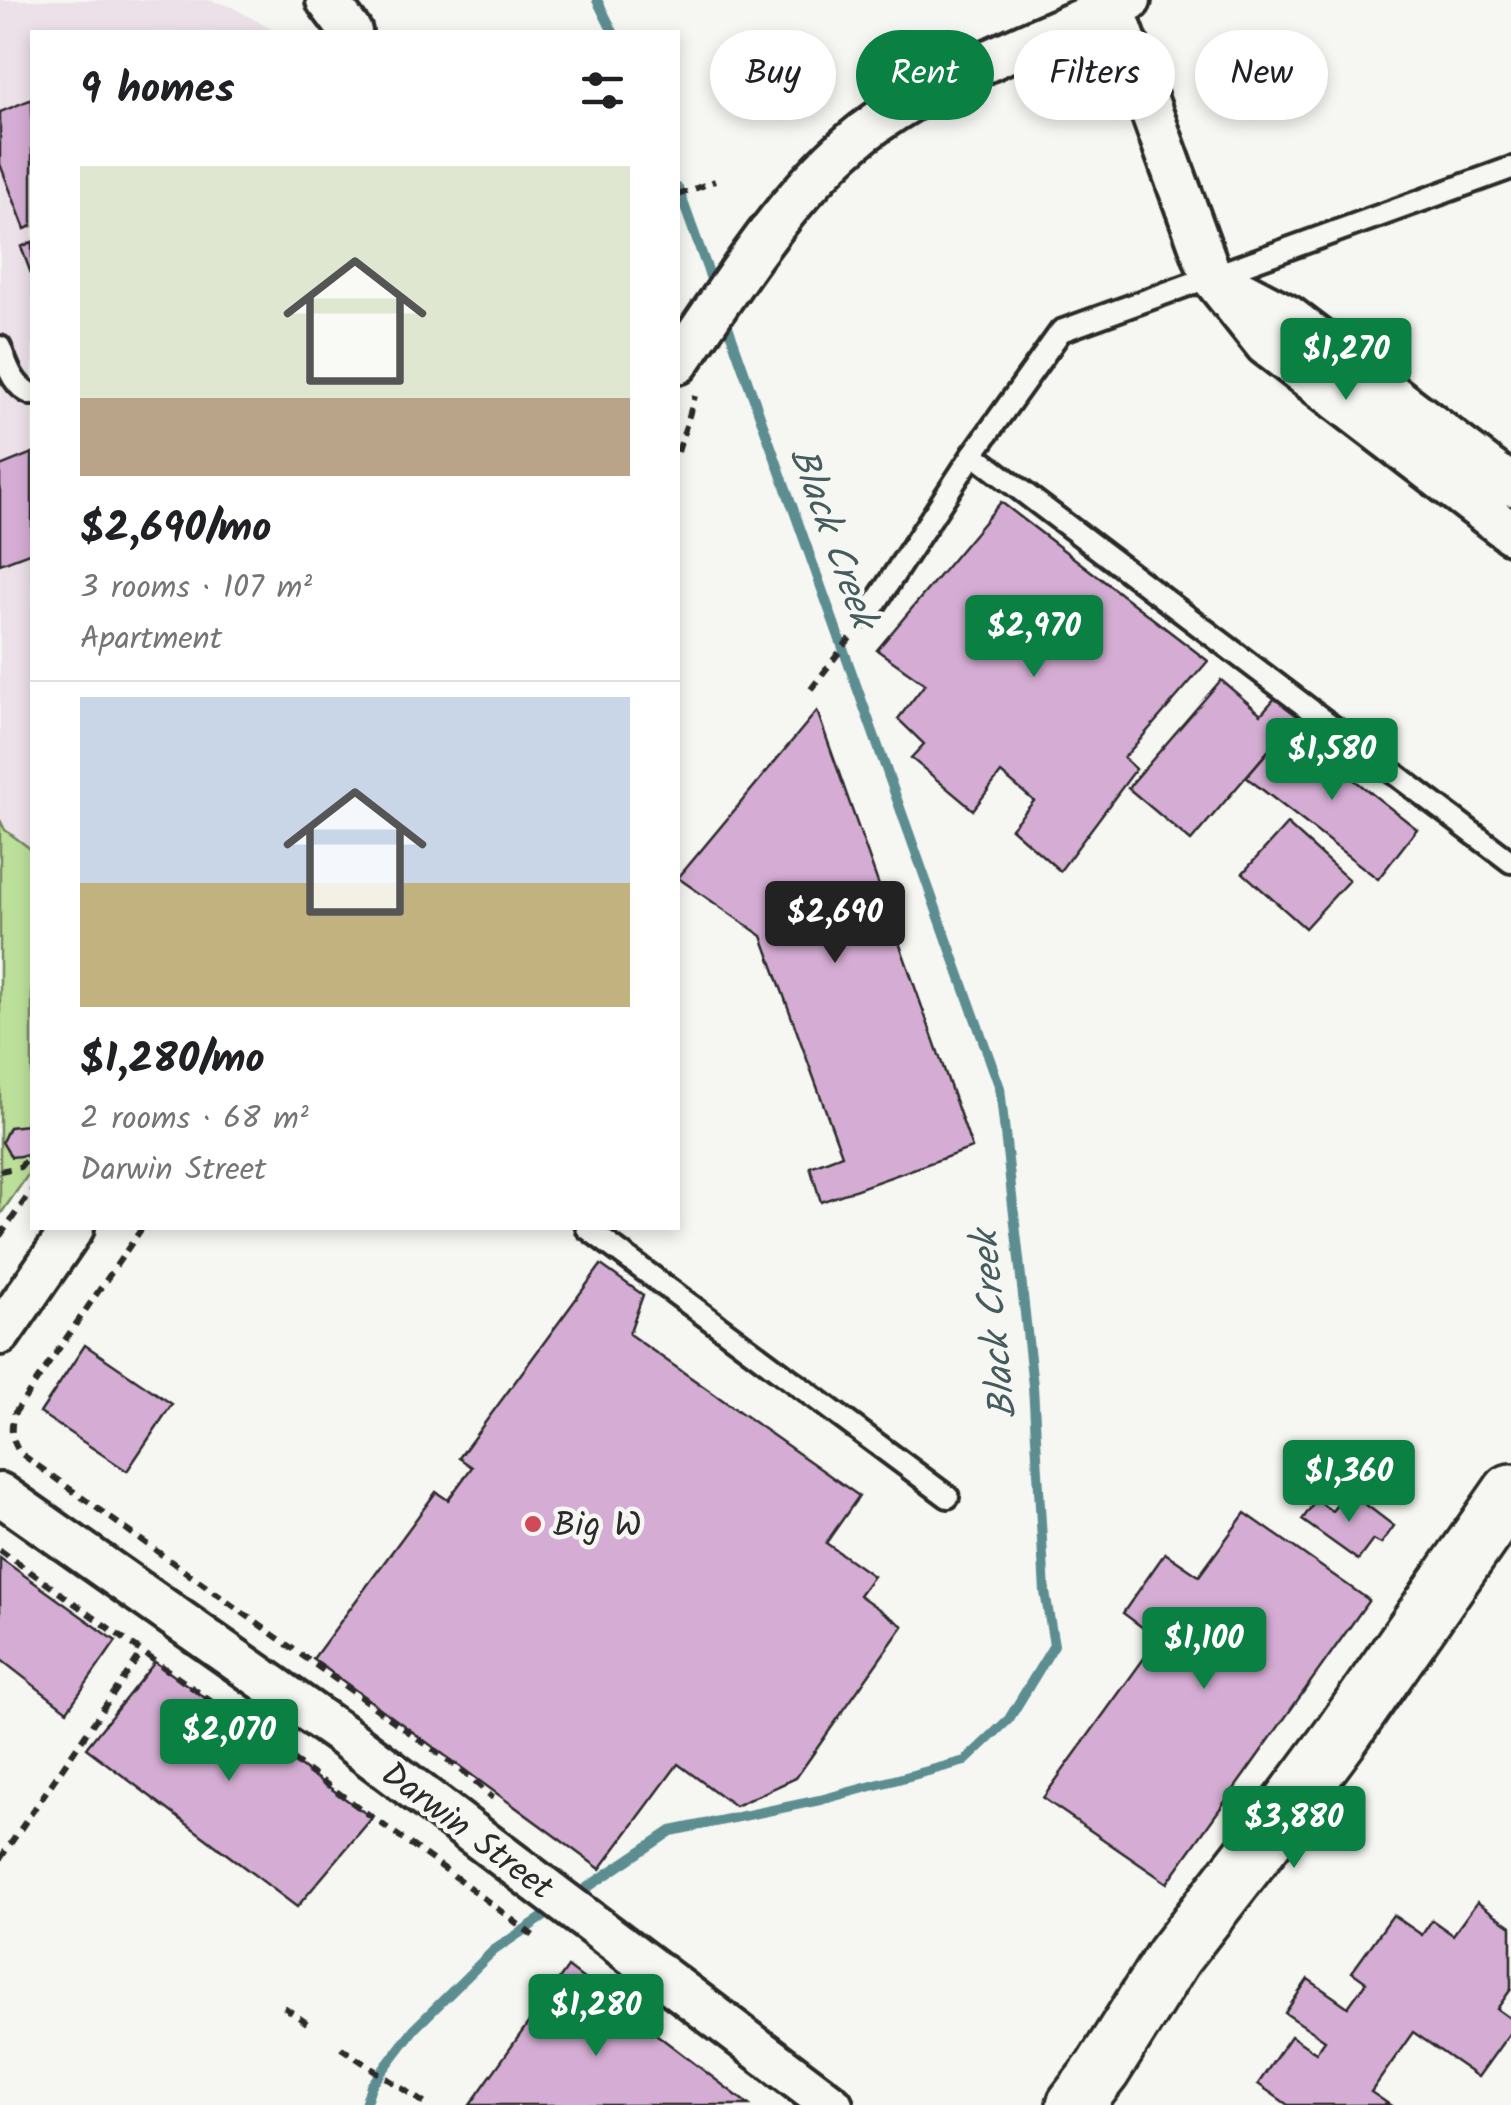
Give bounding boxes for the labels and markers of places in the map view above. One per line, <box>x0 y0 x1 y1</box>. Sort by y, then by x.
pin: $1,270 <box>1265 318 1427 403</box>
pin: $2,970 <box>953 595 1115 680</box>
pin: $1,580 <box>1251 718 1413 803</box>
pin: $2,690 <box>754 881 916 966</box>
pin: $1,360 <box>1268 1440 1430 1525</box>
place label: Big W <box>553 1499 642 1555</box>
marker: Big W <box>522 1513 544 1535</box>
pin: $1,100 <box>1123 1607 1285 1692</box>
pin: $2,070 <box>148 1699 310 1784</box>
pin: $3,880 <box>1213 1786 1375 1871</box>
pin: $1,280 <box>515 1974 677 2059</box>

